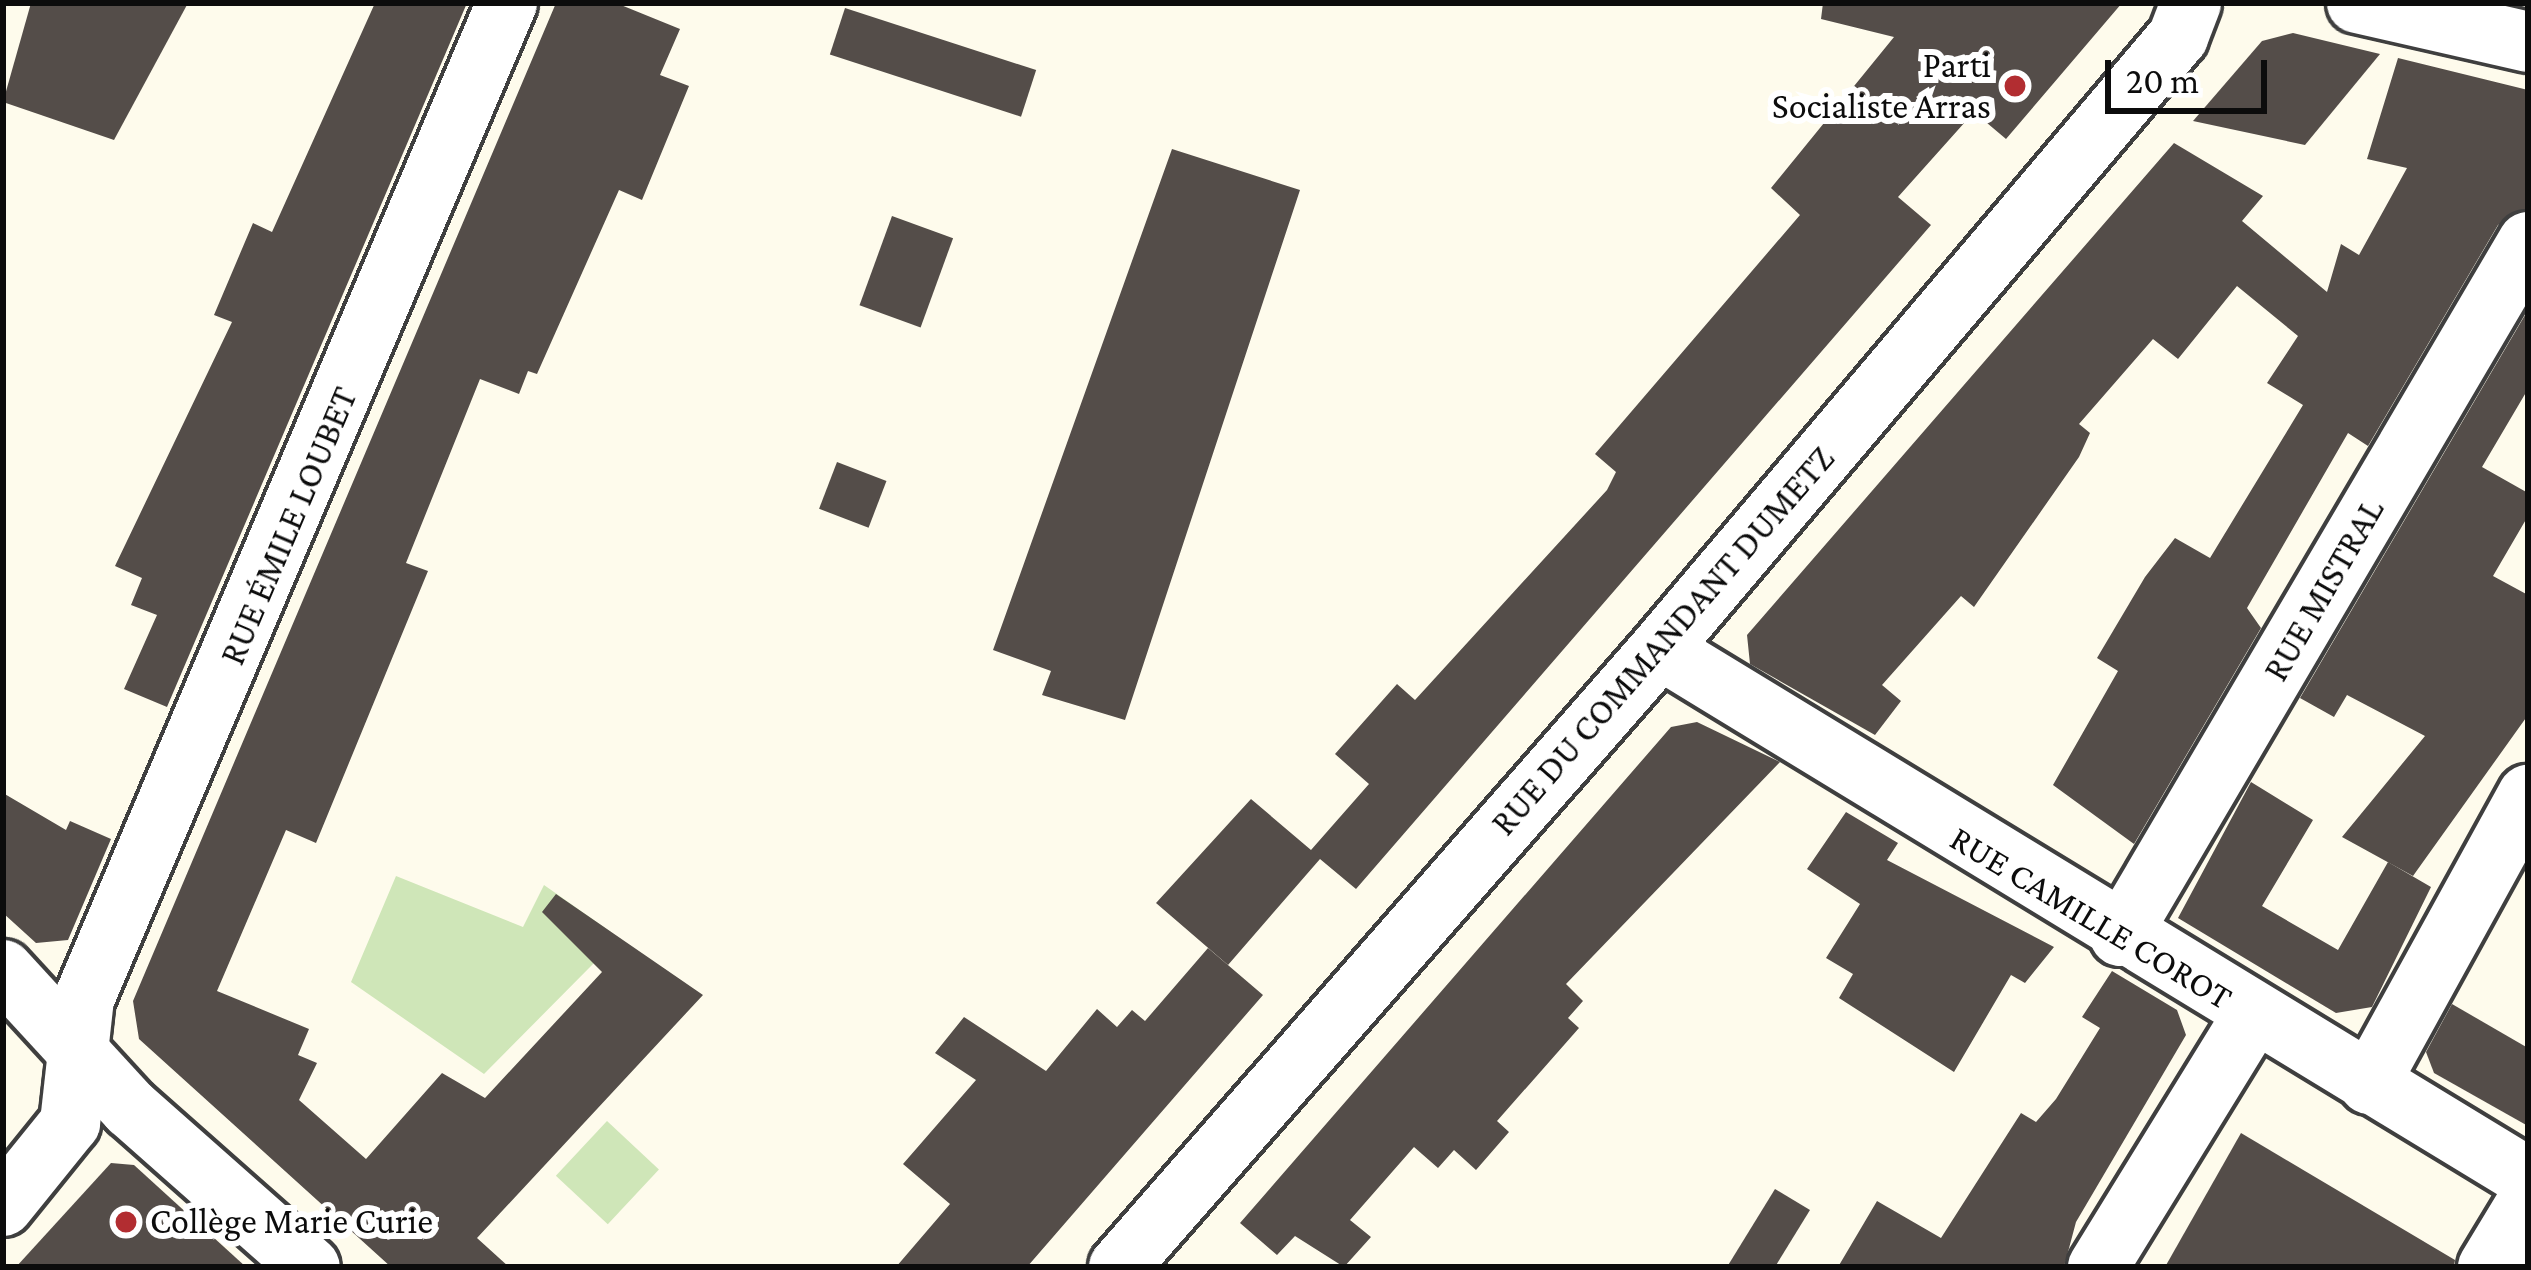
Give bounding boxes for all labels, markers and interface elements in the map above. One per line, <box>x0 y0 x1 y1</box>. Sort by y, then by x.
scale bar <box>2111 36 2273 110</box>
place label: Parti Socialiste Arras <box>1772 43 1991 128</box>
text: 20 m <box>2126 61 2199 101</box>
marker: Parti Socialiste Arras <box>2002 73 2028 99</box>
street label: RUE ÉMILE LOUBET <box>211 381 367 671</box>
street label: RUE DU COMMANDANT DUMETZ <box>1482 438 1844 844</box>
street label: RUE MISTRAL <box>2254 491 2394 689</box>
street label: RUE CAMILLE COROT <box>1942 817 2240 1019</box>
place label: Collège Marie Curie <box>150 1200 433 1244</box>
marker: Collège Marie Curie <box>113 1209 139 1235</box>

